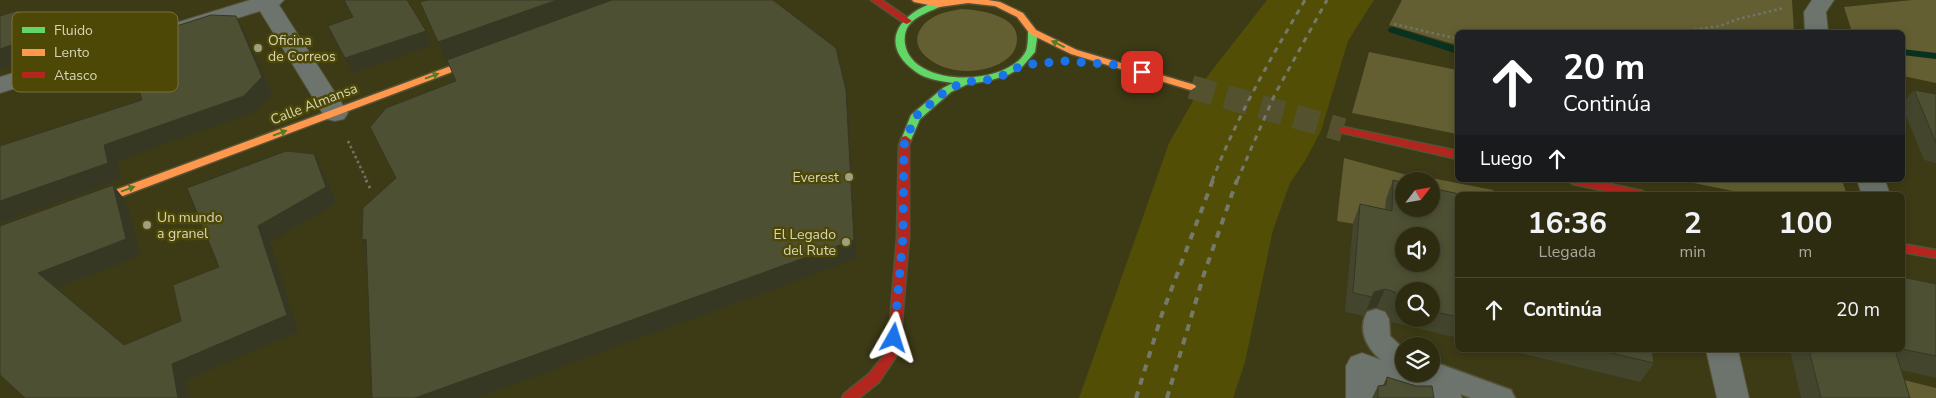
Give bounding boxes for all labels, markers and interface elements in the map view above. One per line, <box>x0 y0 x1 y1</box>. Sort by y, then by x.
legend <box>12 12 178 92</box>
text: Fluido <box>54 21 93 40</box>
place label: Oficina de Correos <box>268 31 336 66</box>
one-way arrow <box>1051 40 1065 48</box>
marker: Oficina de Correos <box>252 42 264 54</box>
text: Lento <box>54 43 90 62</box>
text: 20 m <box>1563 44 1645 91</box>
icon: ahead <box>1480 50 1545 115</box>
pin <box>1121 51 1163 93</box>
icon: arrive <box>1128 58 1156 86</box>
text: Atasco <box>54 66 97 85</box>
one-way arrow <box>425 72 440 79</box>
street label: Calle Almansa <box>268 79 360 129</box>
text: Continúa <box>1563 89 1651 119</box>
one-way arrow <box>273 129 288 136</box>
icon: ahead <box>1543 145 1571 173</box>
text: Luego <box>1480 146 1533 172</box>
place label: Everest <box>792 168 839 187</box>
marker: Everest <box>843 171 855 183</box>
north arrow <box>1395 172 1440 218</box>
map controls <box>1395 172 1440 382</box>
one-way arrow <box>121 185 136 193</box>
text: 16:36 <box>1528 203 1607 244</box>
text: 2 <box>1684 203 1702 244</box>
text: 100 <box>1778 203 1832 244</box>
place label: Un mundo a granel <box>157 208 223 243</box>
marker: Un mundo a granel <box>141 219 153 231</box>
place label: El Legado del Rute <box>774 225 836 260</box>
button: sound <box>1395 227 1440 272</box>
marker: El Legado del Rute <box>840 236 852 248</box>
text: Llegada <box>1538 241 1596 263</box>
text: min <box>1679 241 1706 263</box>
text: m <box>1799 241 1812 263</box>
button: search <box>1395 282 1440 327</box>
icon: ahead <box>1480 296 1508 324</box>
text: Continúa <box>1523 297 1602 323</box>
text: 20 m <box>1836 297 1880 323</box>
position arrow <box>867 311 919 363</box>
button: layers <box>1395 337 1440 382</box>

